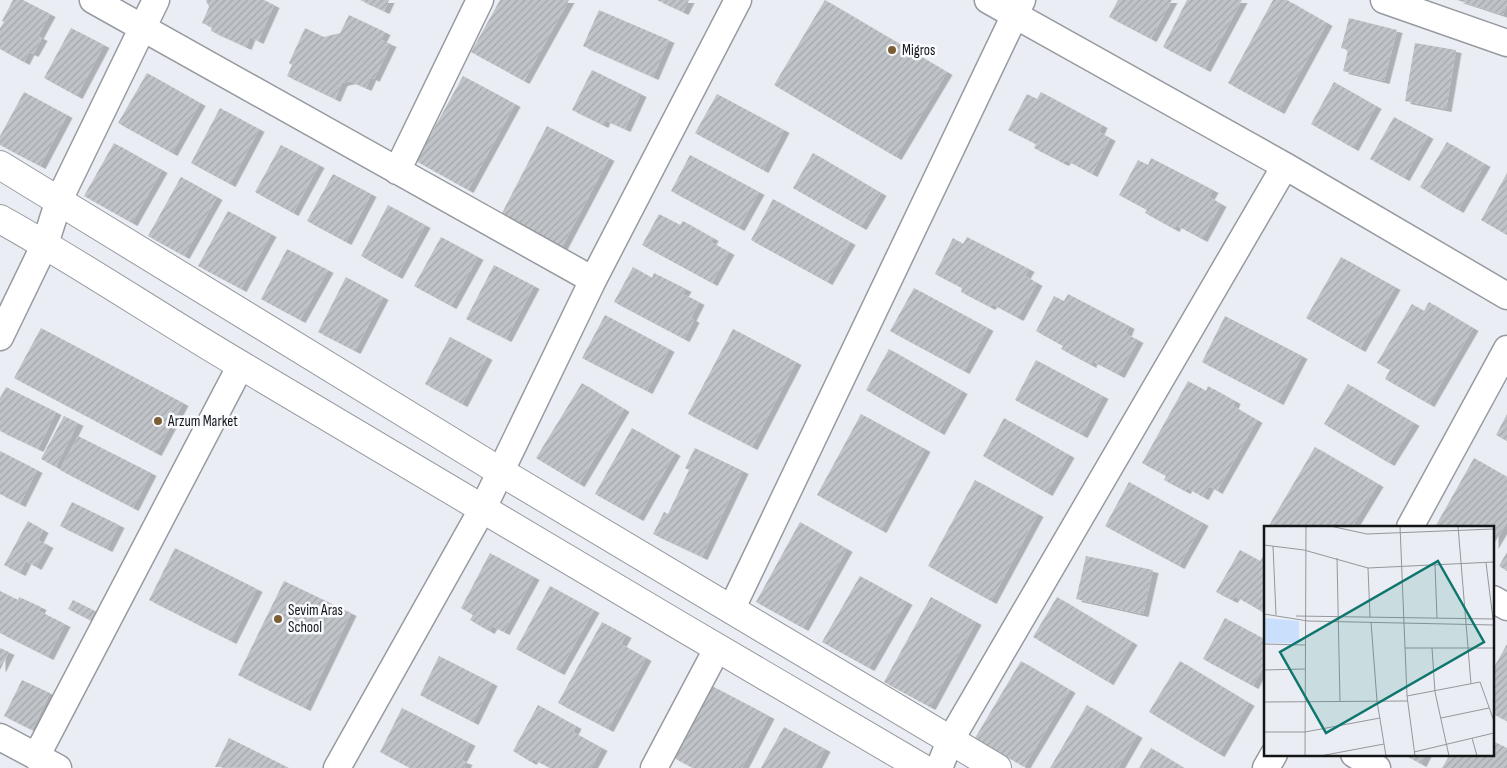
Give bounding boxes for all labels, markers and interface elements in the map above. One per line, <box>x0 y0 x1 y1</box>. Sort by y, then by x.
place label: Migros <box>902 41 935 60</box>
marker: Migros <box>886 44 898 56</box>
place label: Arzum Market <box>167 412 238 431</box>
marker: Arzum Market <box>152 415 164 427</box>
inset map <box>1264 526 1494 756</box>
place label: Sevim Aras School <box>288 601 343 637</box>
marker: Sevim Aras School <box>272 613 284 625</box>

